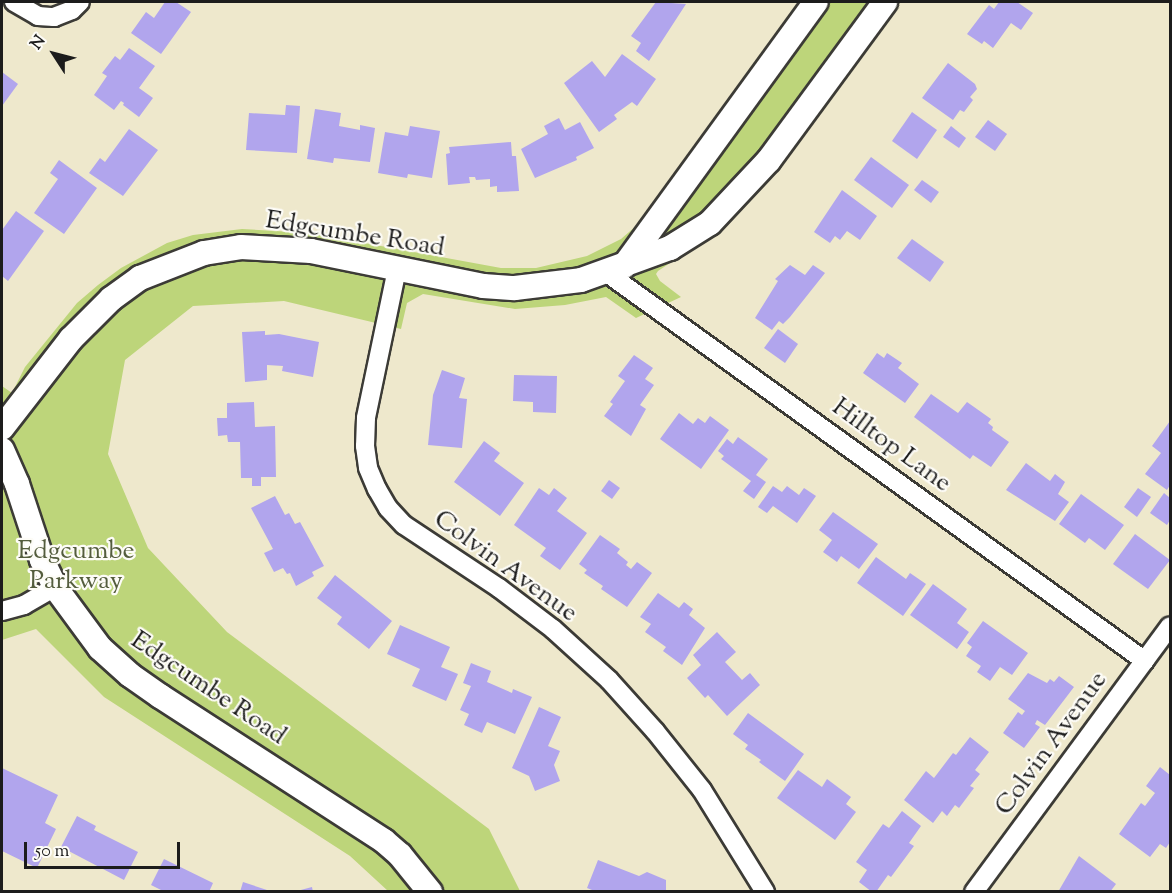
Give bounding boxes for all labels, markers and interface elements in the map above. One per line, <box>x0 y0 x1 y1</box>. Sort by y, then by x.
north arrow <box>24 24 84 84</box>
text: N <box>26 31 52 55</box>
street label: Edgcumbe Road <box>263 205 447 265</box>
street label: Hilltop Lane <box>825 392 957 500</box>
street label: Colvin Avenue <box>427 504 583 630</box>
park label: Edgcumbe Parkway <box>18 536 134 598</box>
street label: Edgcumbe Road <box>124 625 292 753</box>
street label: Colvin Avenue <box>989 666 1115 822</box>
scale bar <box>27 830 183 868</box>
text: 50 m <box>35 839 69 865</box>

